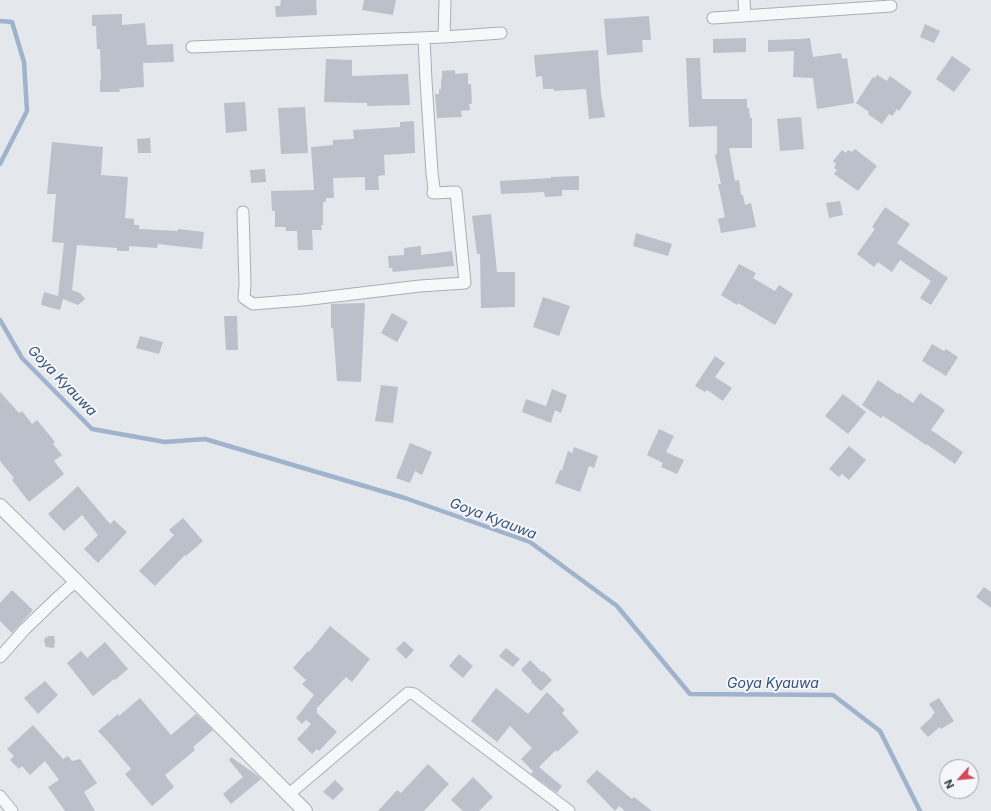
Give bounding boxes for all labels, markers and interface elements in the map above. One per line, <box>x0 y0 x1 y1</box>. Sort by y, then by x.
water label: Goya Kyauwa <box>24 342 100 420</box>
water label: Goya Kyauwa <box>447 495 539 543</box>
water label: Goya Kyauwa <box>727 676 819 692</box>
north arrow <box>939 759 979 799</box>
text: N <box>941 777 957 791</box>

